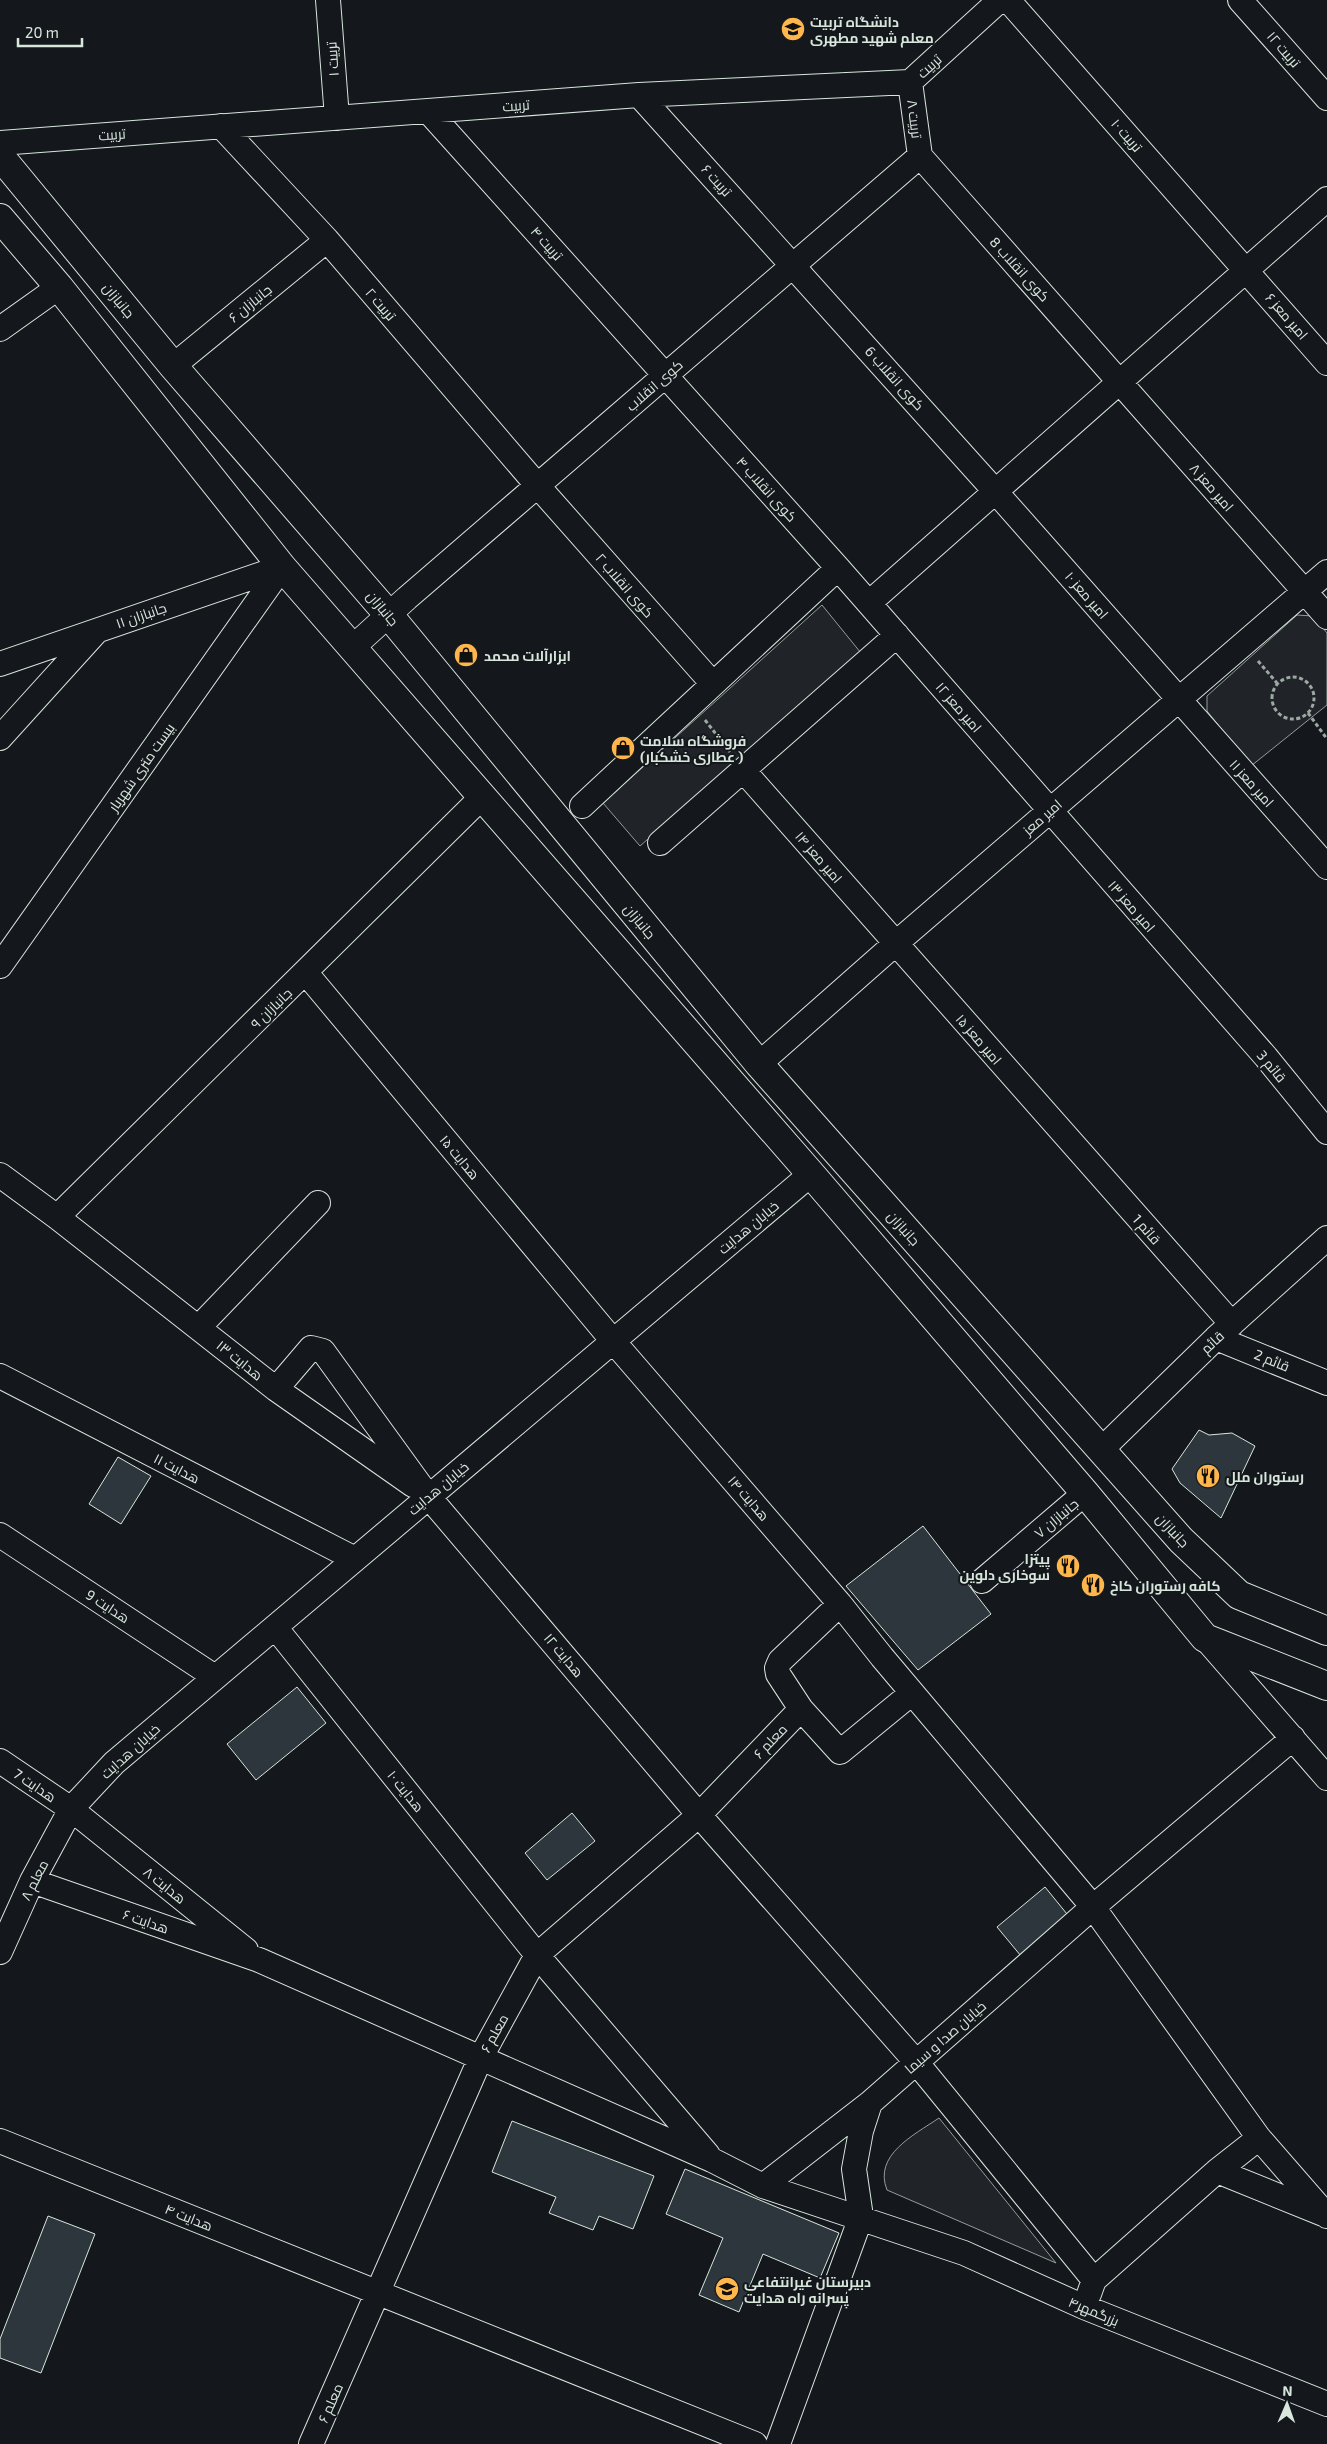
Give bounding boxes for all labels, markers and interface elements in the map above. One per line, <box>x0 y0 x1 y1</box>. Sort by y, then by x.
place label: دانشگاه تربیت معلم شهید مطهری <box>810 13 934 48</box>
scale bar <box>18 15 81 47</box>
school or university icon: دانشگاه تربیت معلم شهید مطهری <box>780 16 806 42</box>
text: 20 m <box>25 23 59 41</box>
street label: تربیت ۱۲ <box>1264 28 1304 71</box>
street label: تربیت ۱ <box>322 41 342 77</box>
street label: تربیت <box>913 50 945 82</box>
street label: تربیت <box>502 96 530 114</box>
street label: تربیت ۸ <box>904 99 926 140</box>
street label: تربیت ۱۰ <box>1108 115 1146 155</box>
street label: تربیت <box>98 125 126 143</box>
street label: تربیت ۶ <box>698 161 736 200</box>
street label: تربیت ۴ <box>527 223 567 264</box>
street label: کوی انقلاب 8 <box>987 233 1053 305</box>
street label: جانبازان <box>100 279 138 321</box>
street label: جانبازان ۶ <box>225 281 275 325</box>
street label: تربیت ۲ <box>362 284 400 324</box>
street label: امیر معز ۶ <box>1262 289 1312 343</box>
street label: کوی انقلاب 6 <box>862 342 928 414</box>
street label: کوی انقلاب <box>622 356 686 414</box>
street label: کوی انقلاب ۴ <box>733 453 801 525</box>
street label: امیر معز ۸ <box>1187 459 1237 515</box>
street label: کوی انقلاب ۲ <box>592 549 658 621</box>
street label: امیر معز ۱۰ <box>1062 568 1112 622</box>
street label: جانبازان <box>363 587 403 629</box>
street label: جانبازان ۱۱ <box>113 598 169 632</box>
shop icon: ابزارآلات محمد <box>453 642 479 668</box>
place label: ابزارآلات محمد <box>484 647 571 665</box>
street label: امیر معز ۱۲ <box>933 678 985 736</box>
street label: بیست متری شهریار <box>104 720 178 815</box>
place label: فروشگاه سلامت (عطاری خشکبار ) <box>640 732 746 765</box>
shop icon: فروشگاه سلامت (عطاری خشکبار ) <box>610 735 636 761</box>
street label: امیر معز ۱۱ <box>1226 756 1278 810</box>
street label: امیر معز <box>1018 795 1065 839</box>
street label: امیر معز ۱۴ <box>792 828 846 886</box>
street label: امیر معز ۱۳ <box>1105 877 1159 935</box>
street label: جانبازان <box>620 900 660 942</box>
street label: جانبازان ۹ <box>247 984 295 1032</box>
street label: امیر معز ۱۵ <box>952 1010 1006 1068</box>
street label: قائم 3 <box>1252 1047 1290 1087</box>
street label: هدایت ۱۵ <box>437 1131 483 1183</box>
street label: خیابان هدایت <box>714 1197 782 1257</box>
street label: جانبازان <box>884 1207 924 1249</box>
street label: قائم 1 <box>1128 1210 1165 1249</box>
street label: قائم <box>1197 1327 1229 1358</box>
street label: هدایت ۱۳ <box>213 1336 267 1384</box>
street label: قائم 2 <box>1251 1345 1292 1377</box>
street label: هدایت ۱۱ <box>151 1449 203 1487</box>
street label: خیابان هدایت <box>404 1458 472 1518</box>
restaurant icon: رستوران ملل <box>1195 1463 1221 1489</box>
place label: رستوران ملل <box>1226 1468 1304 1486</box>
street label: هدایت ۱۴ <box>725 1472 773 1524</box>
street label: جانبازان ۷ <box>1030 1495 1082 1541</box>
street label: جانبازان <box>1153 1509 1193 1551</box>
place label: پیتزا سوخاری دلوین <box>960 1550 1050 1584</box>
restaurant icon: پیتزا سوخاری دلوین <box>1055 1553 1081 1579</box>
restaurant icon: کافه رستوران کاخ <box>1080 1572 1106 1598</box>
place label: کافه رستوران کاخ <box>1110 1577 1220 1596</box>
street label: هدایت 9 <box>83 1586 133 1626</box>
street label: هدایت ۱۲ <box>541 1629 587 1681</box>
street label: خیابان هدایت <box>97 1720 163 1782</box>
street label: معلم ۶ <box>750 1720 792 1763</box>
street label: هدایت 7 <box>10 1765 60 1805</box>
street label: هدایت ۱۰ <box>384 1767 428 1815</box>
street label: معلم ۸ <box>17 1857 53 1904</box>
street label: هدایت ۸ <box>140 1863 190 1907</box>
street label: هدایت ۶ <box>121 1905 171 1937</box>
street label: خیابان صدا و سیما <box>901 1997 989 2077</box>
street label: معلم ۶ <box>477 2011 513 2056</box>
street label: هدایت ۴ <box>163 2200 215 2234</box>
place label: دبیرستان غیرانتفاعی پسرانه راه هدایت <box>744 2273 871 2309</box>
school or university icon: دبیرستان غیرانتفاعی پسرانه راه هدایت <box>714 2276 740 2302</box>
street label: بزرگمهر۴ <box>1066 2293 1122 2329</box>
north arrow <box>1262 2379 1312 2429</box>
street label: معلم ۶ <box>314 2381 348 2426</box>
text: N <box>1282 2382 1293 2399</box>

